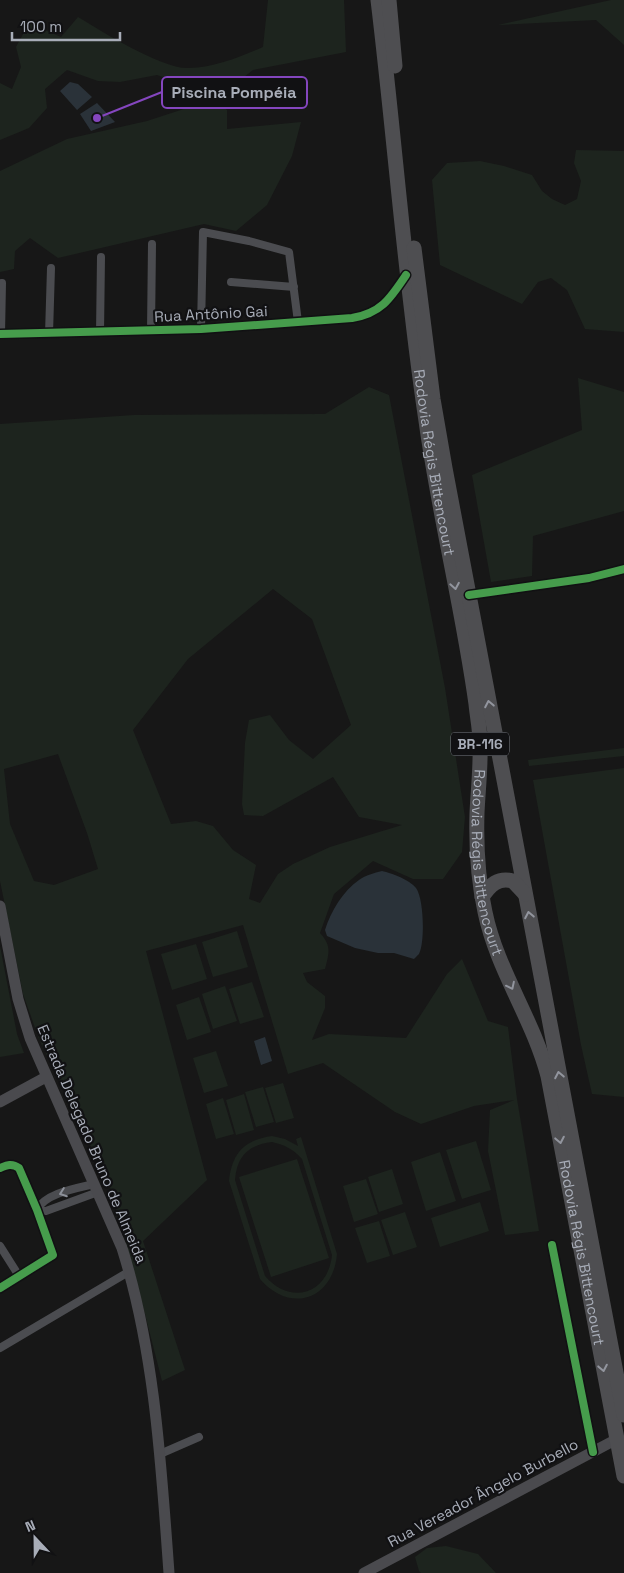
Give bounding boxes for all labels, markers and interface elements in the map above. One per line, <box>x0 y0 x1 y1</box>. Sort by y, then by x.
scale bar <box>12 10 120 42</box>
text: 100 m <box>20 17 62 36</box>
callout: Piscina Pompéia <box>162 77 307 108</box>
text: Piscina Pompéia <box>172 82 296 103</box>
street label: Rua Antônio Gai <box>154 301 268 326</box>
street label: Rodovia Régis Bittencourt <box>410 368 459 557</box>
one-way arrow <box>449 581 460 590</box>
one-way arrow <box>485 699 495 708</box>
road number: BR-116 <box>451 732 509 756</box>
street label: Rodovia Régis Bittencourt <box>468 769 508 959</box>
one-way arrow <box>524 911 535 919</box>
one-way arrow <box>505 981 515 990</box>
street label: Estrada Delegado Bruno de Almeida <box>33 1022 152 1266</box>
one-way arrow <box>555 1070 565 1079</box>
one-way arrow <box>555 1135 565 1144</box>
street label: Rodovia Régis Bittencourt <box>555 1158 609 1347</box>
one-way arrow <box>59 1187 68 1197</box>
one-way arrow <box>598 1364 608 1372</box>
street label: Rua Vereador Ângelo Burbello <box>384 1434 581 1551</box>
north arrow <box>10 1513 60 1563</box>
text: N <box>22 1516 38 1536</box>

